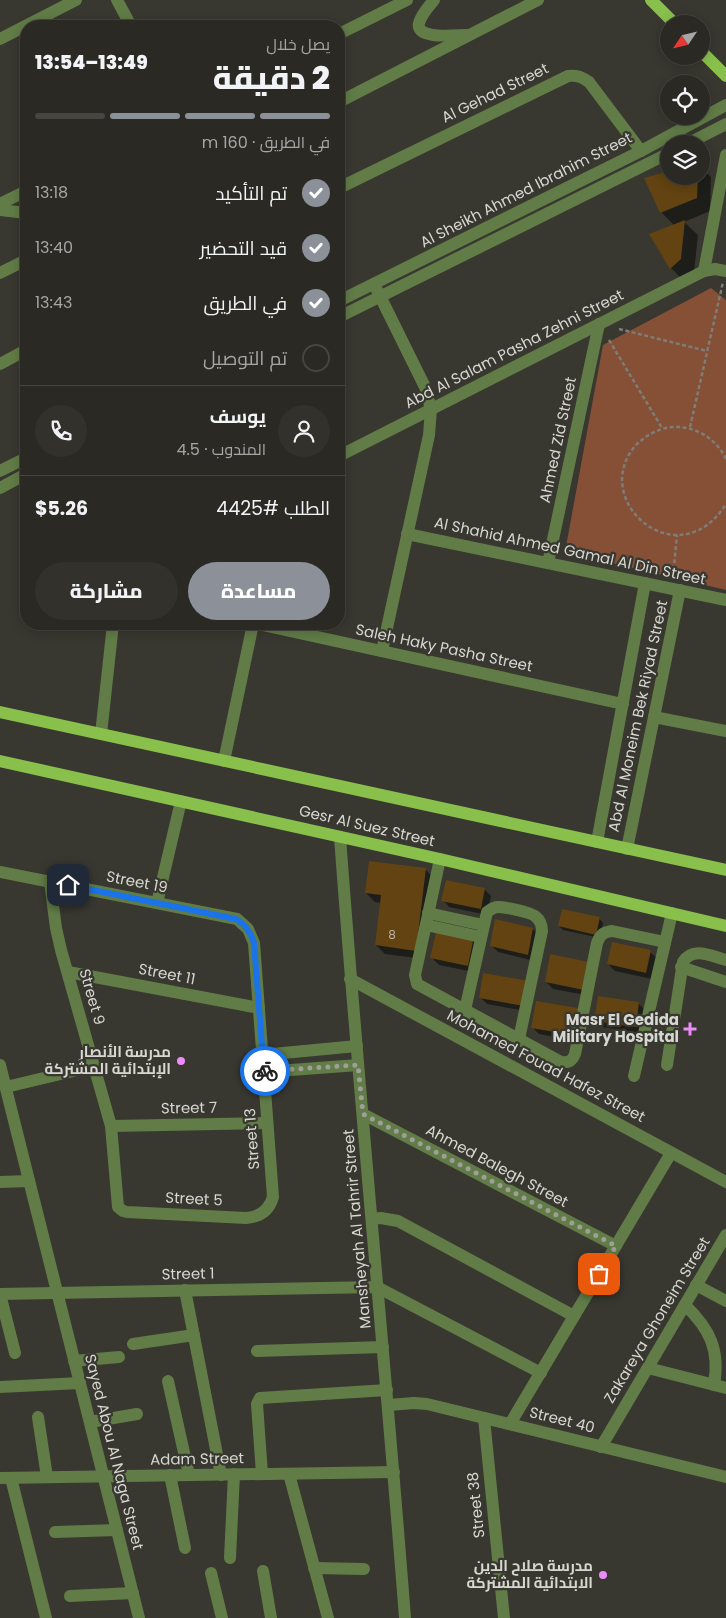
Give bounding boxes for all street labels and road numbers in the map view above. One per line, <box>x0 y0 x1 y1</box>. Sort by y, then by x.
street label: Al Gehad Street <box>438 58 552 128</box>
street label: Al Sheikh Ahmed Ibrahim Street <box>416 127 635 252</box>
street label: Abd Al Salam Pasha Zehni Street <box>401 284 627 413</box>
street label: Ahmed Zid Street <box>534 375 581 505</box>
street label: Al Shahid Ahmed Gamal Al Din Street <box>432 511 708 590</box>
street label: Abd Al Moneim Bek Riyad Street <box>603 598 672 834</box>
street label: Saleh Haky Pasha Street <box>354 618 535 677</box>
street label: Gesr Al Suez Street <box>297 800 437 851</box>
street label: Street 19 <box>105 865 170 898</box>
street label: Street 11 <box>137 958 197 989</box>
street label: Street 9 <box>74 966 110 1027</box>
street label: Mohamed Fouad Hafez Street <box>443 1004 649 1127</box>
street label: Street 7 <box>161 1097 217 1118</box>
street label: Street 13 <box>239 1108 264 1170</box>
street label: Ahmed Balegh Street <box>422 1119 572 1212</box>
street label: Mansheyah Al Tahrir Street <box>337 1128 376 1330</box>
street label: Street 5 <box>165 1187 223 1210</box>
street label: Zakareya Ghoneim Street <box>599 1233 715 1407</box>
street label: Street 1 <box>161 1263 215 1284</box>
street label: Sayed Abou Al Naga Street <box>80 1352 149 1552</box>
street label: Street 40 <box>527 1401 597 1438</box>
street label: Adam Street <box>150 1447 244 1470</box>
street label: Street 38 <box>462 1471 489 1539</box>

